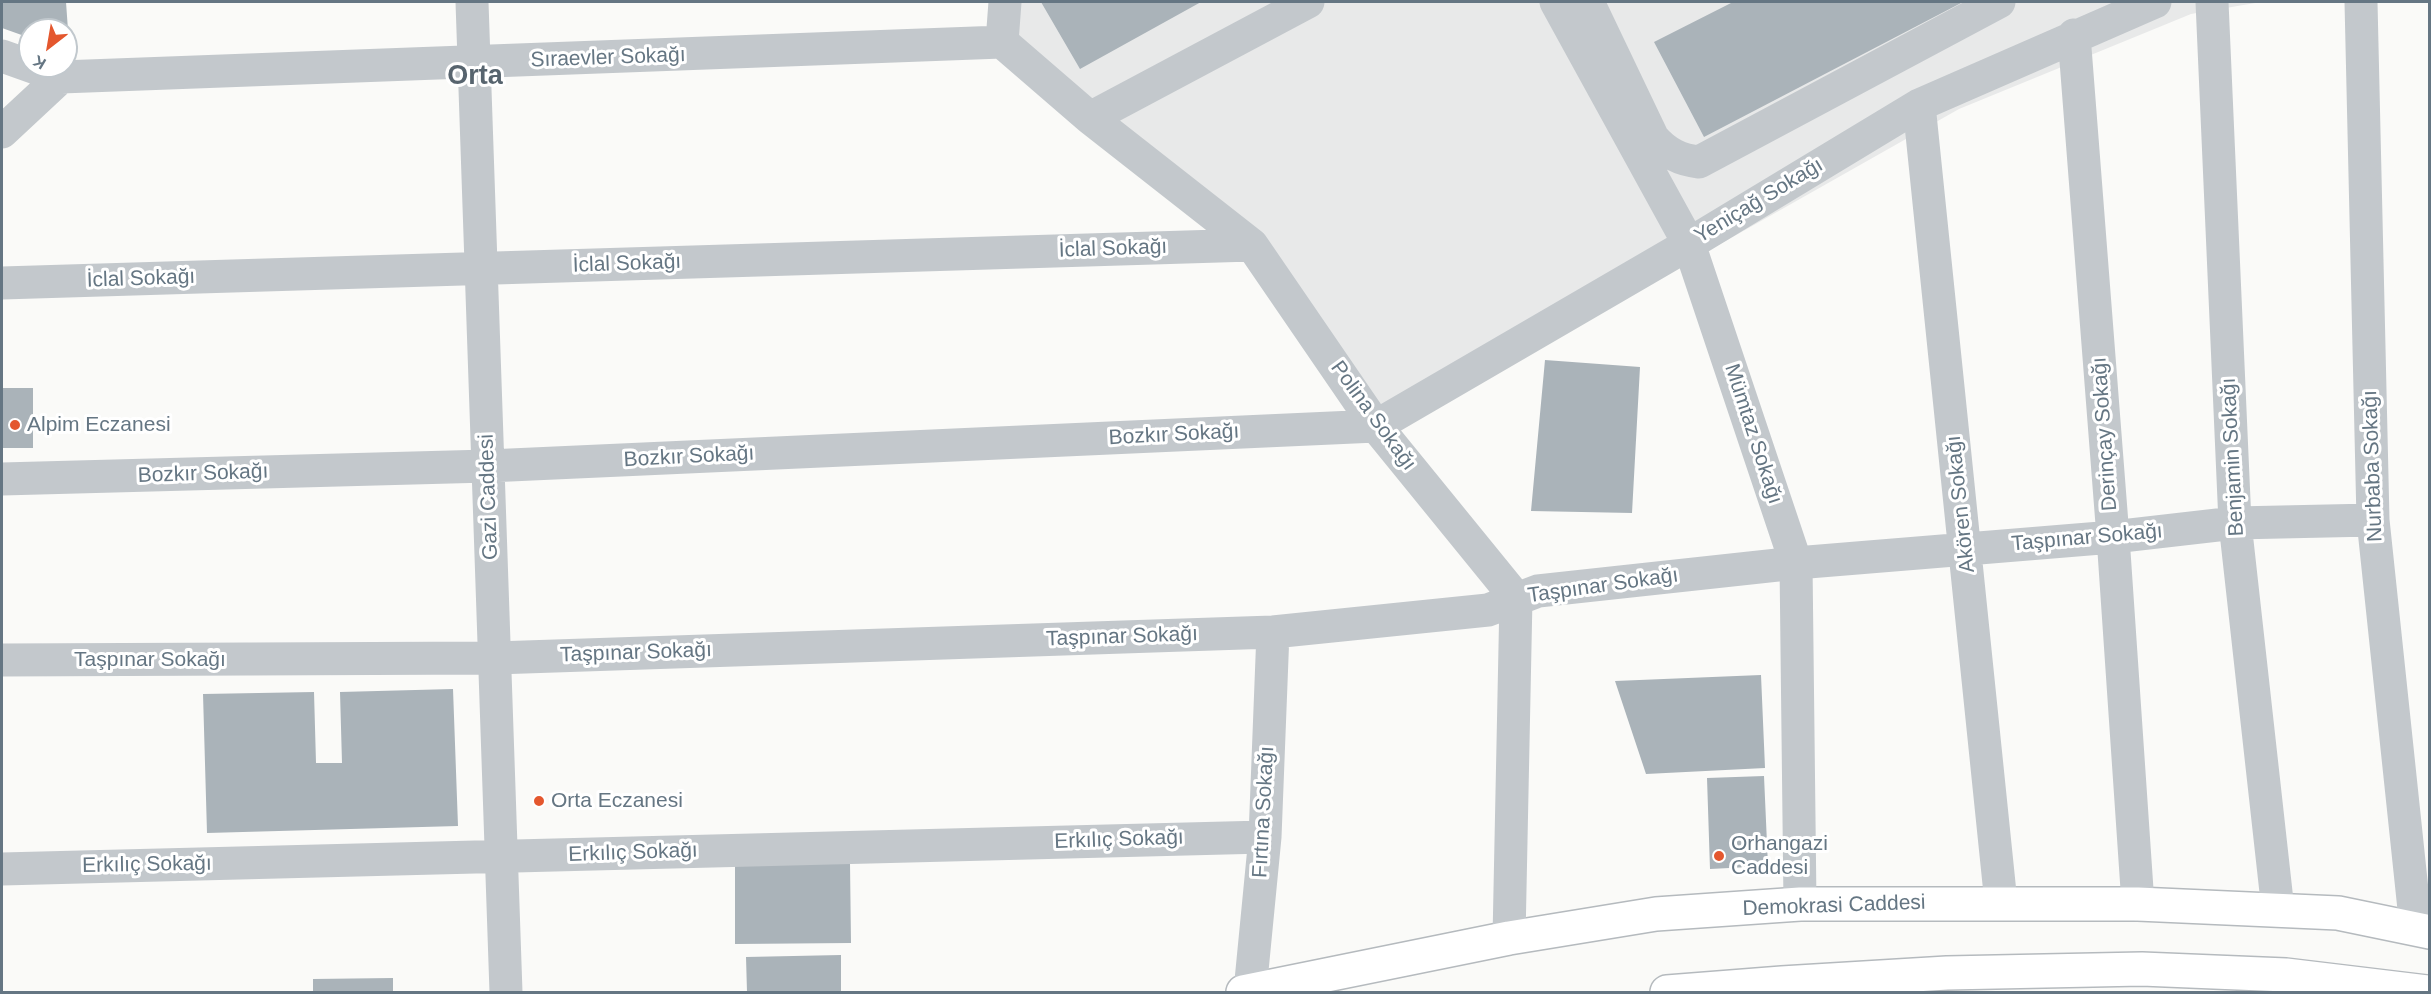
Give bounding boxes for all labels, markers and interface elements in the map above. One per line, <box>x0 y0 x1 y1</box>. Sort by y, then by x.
north arrow <box>18 18 78 78</box>
street label: Sıraevler Sokağı <box>530 43 686 73</box>
text: K <box>30 52 49 72</box>
district label: Orta <box>447 61 503 93</box>
street label: Yeniçağ Sokağı <box>1690 153 1828 249</box>
street label: İclal Sokağı <box>1058 235 1168 263</box>
street label: İclal Sokağı <box>572 250 682 278</box>
street label: İclal Sokağı <box>86 265 196 293</box>
street label: Polina Sokağı <box>1325 356 1421 476</box>
street label: Derinçay Sokağı <box>2087 356 2123 512</box>
street label: Mümtaz Sokağı <box>1718 361 1788 507</box>
street label: Benjamin Sokağı <box>2216 377 2250 537</box>
street label: Nurbaba Sokağı <box>2358 390 2388 542</box>
place label: Alpim Eczanesi <box>27 412 171 438</box>
marker: Alpim Eczanesi <box>8 418 22 432</box>
street label: Bozkır Sokağı <box>1108 419 1240 451</box>
street label: Gazi Caddesi <box>474 434 504 560</box>
street label: Akören Sokağı <box>1941 434 1981 574</box>
street label: Bozkır Sokağı <box>623 441 755 473</box>
street label: Bozkır Sokağı <box>137 459 269 489</box>
street label: Taşpınar Sokağı <box>2010 519 2164 557</box>
street label: Taşpınar Sokağı <box>1526 563 1680 609</box>
street label: Taşpınar Sokağı <box>1046 622 1198 652</box>
street label: Taşpınar Sokağı <box>560 638 712 668</box>
street label: Taşpınar Sokağı <box>74 647 226 673</box>
street label: Fırtına Sokağı <box>1248 745 1280 879</box>
place label: Orta Eczanesi <box>551 788 683 814</box>
marker: Orta Eczanesi <box>532 794 546 808</box>
street label: Erkılıç Sokağı <box>1054 825 1184 855</box>
place label: Orhangazi Caddesi <box>1731 831 1828 881</box>
street label: Erkılıç Sokağı <box>568 838 698 868</box>
marker: Orhangazi Caddesi <box>1712 849 1726 863</box>
street label: Erkılıç Sokağı <box>82 851 212 879</box>
street label: Demokrasi Caddesi <box>1742 890 1926 922</box>

